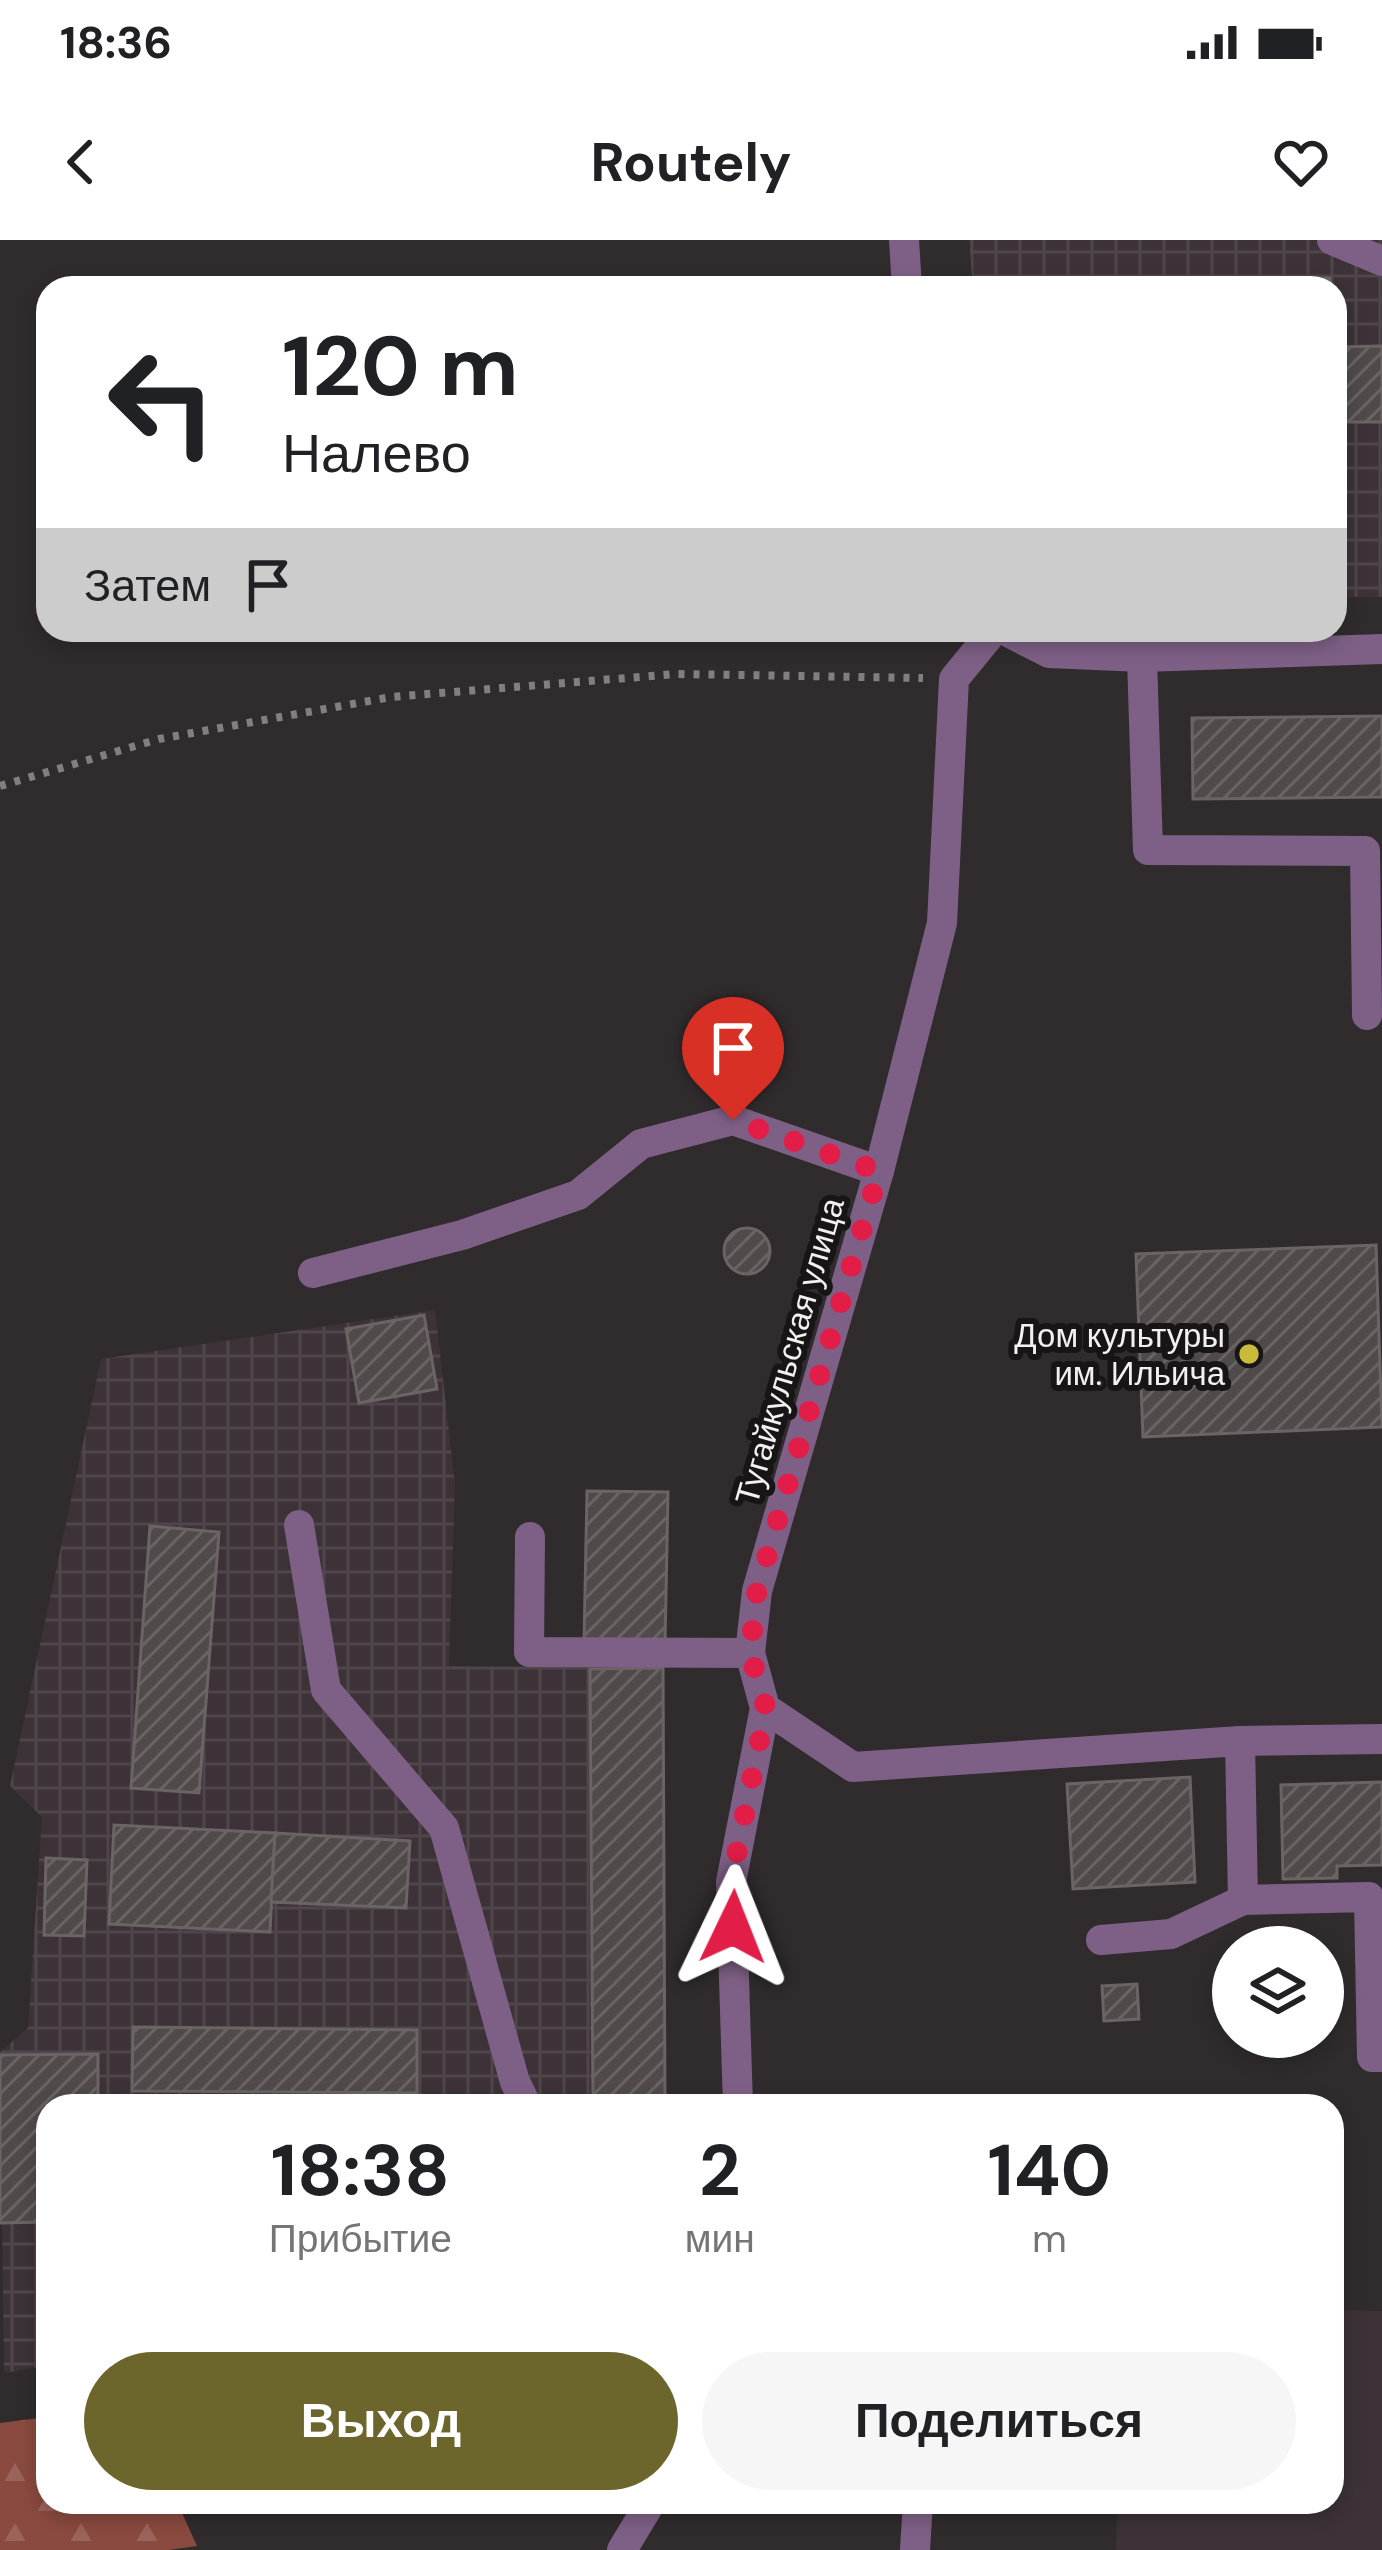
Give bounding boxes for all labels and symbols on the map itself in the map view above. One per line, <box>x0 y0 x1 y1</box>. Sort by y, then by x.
pin <box>682 997 784 1120</box>
street label: Тугайкульская улица <box>725 1192 854 1510</box>
place label: Дом культуры им. Ильича <box>1014 1314 1226 1395</box>
marker: Дом культуры им. Ильича <box>1236 1341 1262 1367</box>
position arrow <box>670 1864 796 1990</box>

